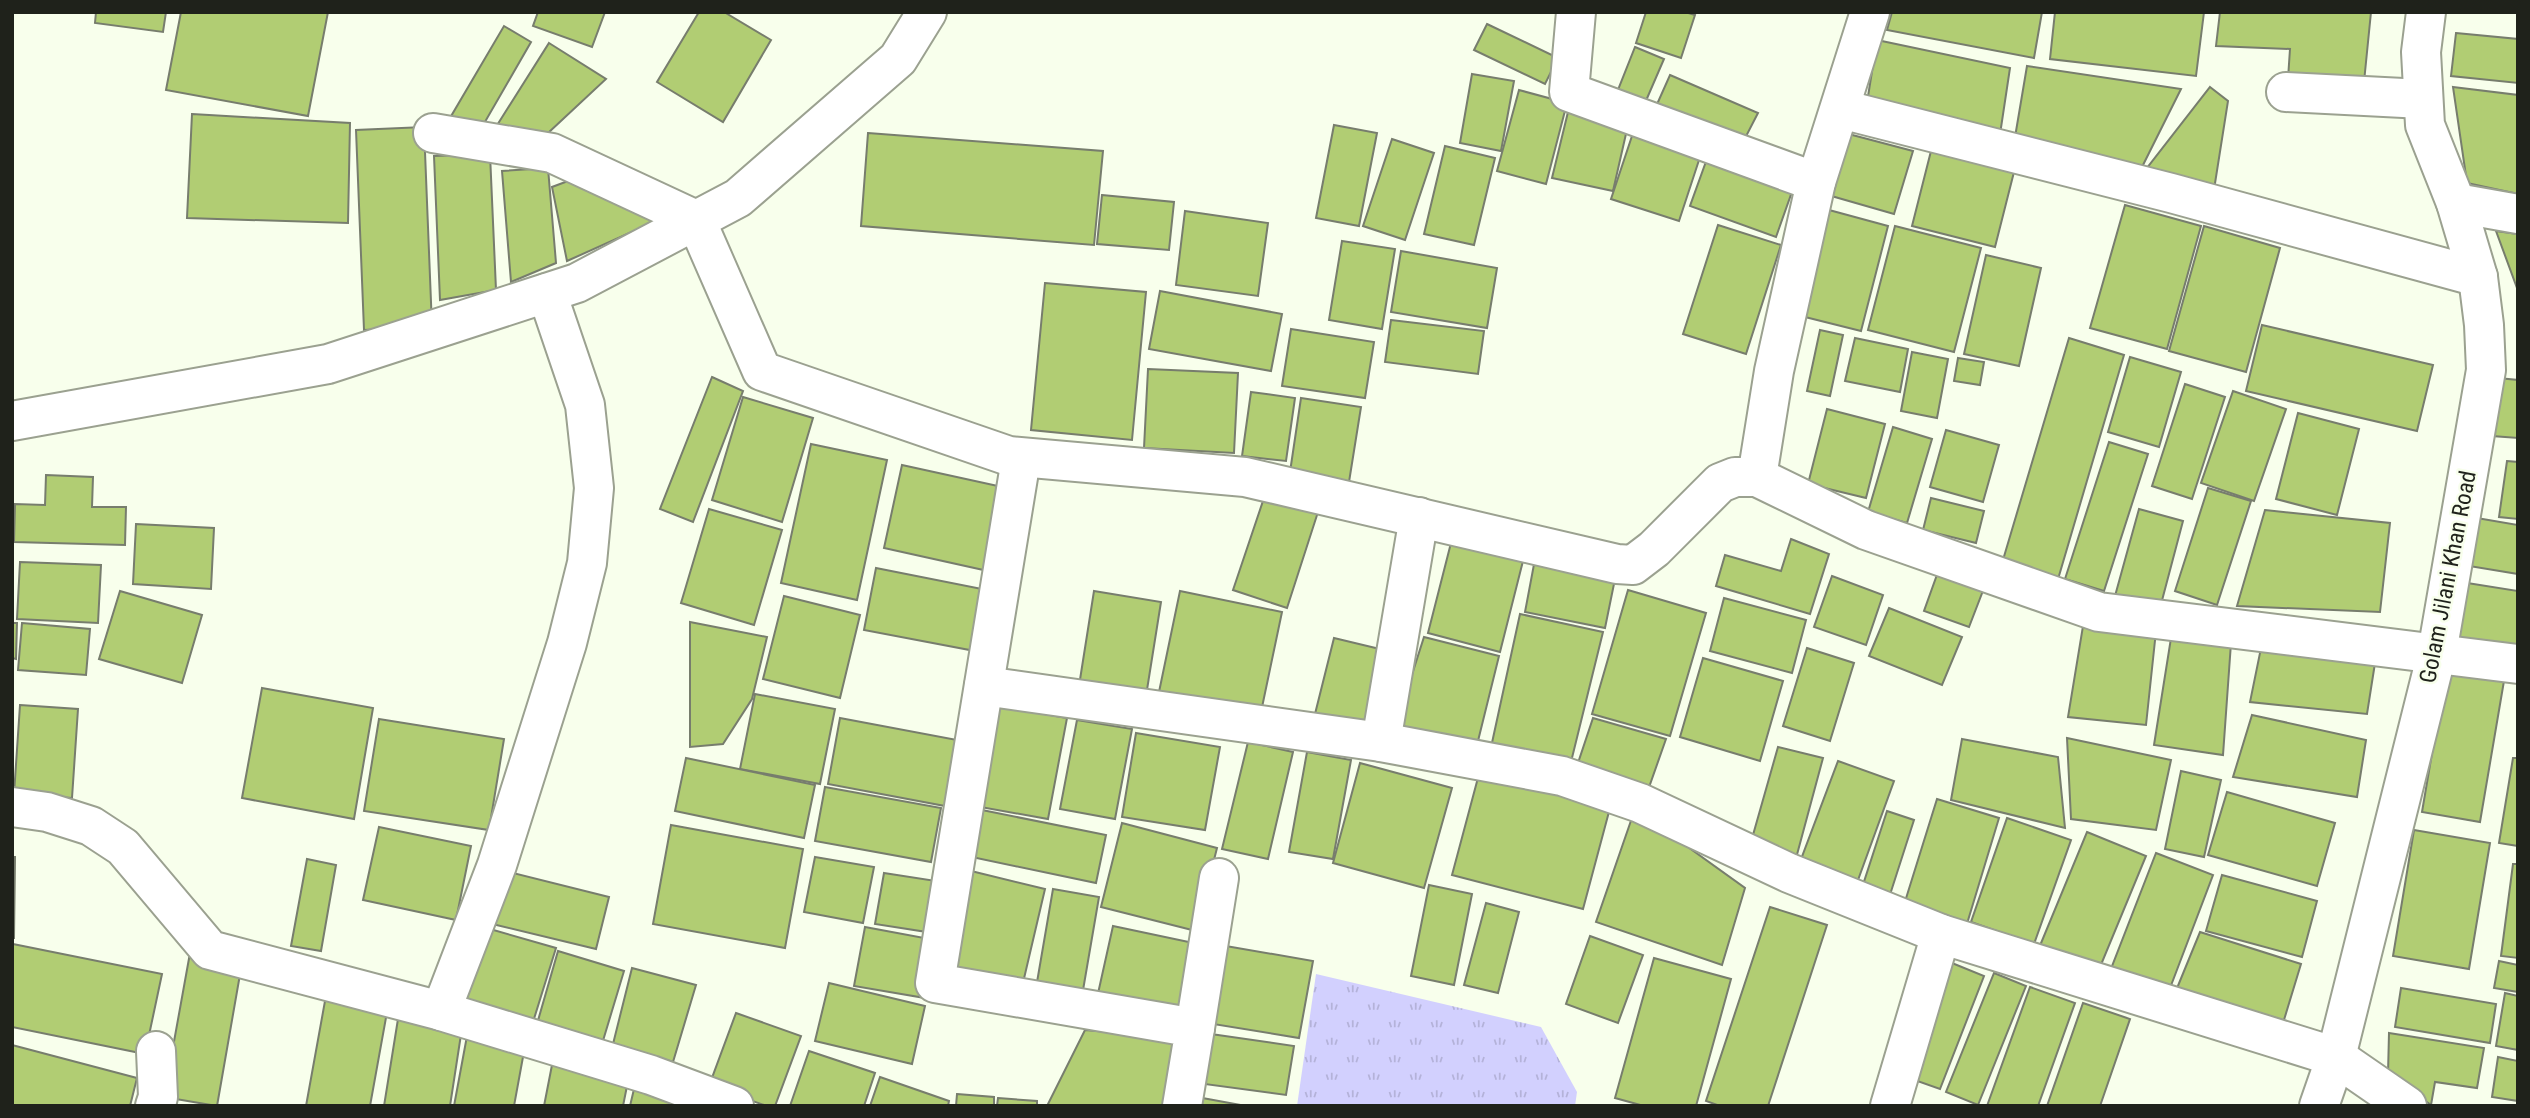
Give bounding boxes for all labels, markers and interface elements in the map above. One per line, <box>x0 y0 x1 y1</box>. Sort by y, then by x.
street label: Golam Jilani Khan Road <box>2414 469 2482 685</box>

